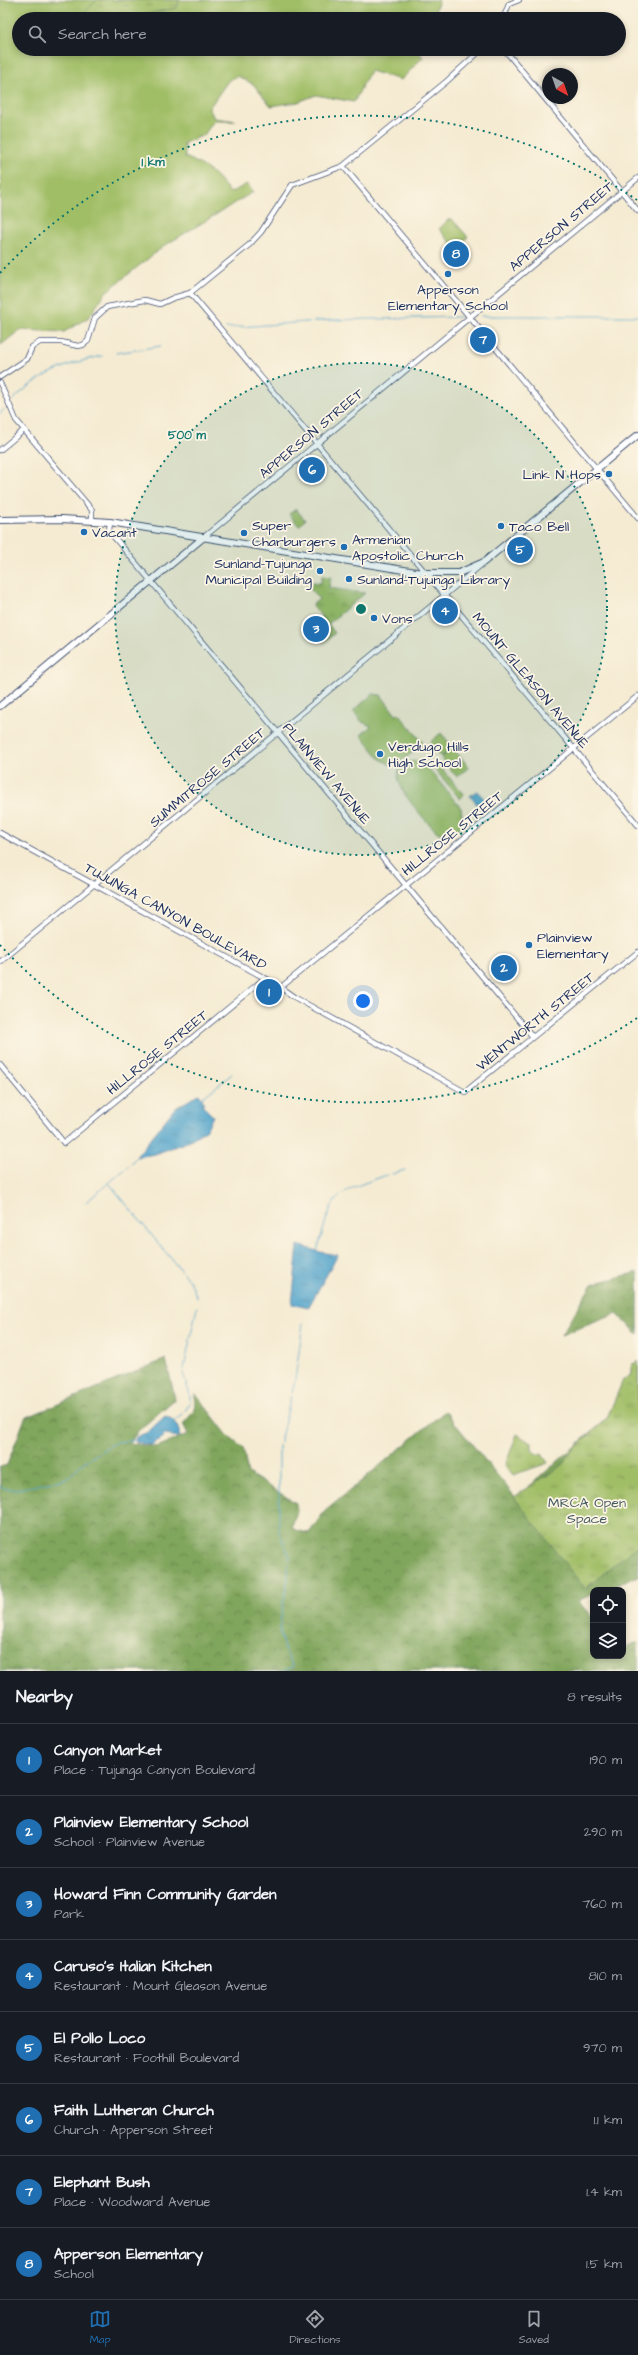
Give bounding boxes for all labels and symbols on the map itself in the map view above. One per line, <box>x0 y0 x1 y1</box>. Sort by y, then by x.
north arrow <box>542 68 578 104</box>
text: 1 km <box>141 154 165 171</box>
street label: APPERSON STREET <box>505 177 618 276</box>
pin: 8 <box>443 239 469 269</box>
marker: Apperson Elementary School <box>443 269 453 279</box>
place label: Apperson Elementary School <box>388 280 508 316</box>
pin: 7 <box>470 325 496 355</box>
street label: APPERSON STREET <box>255 384 368 483</box>
text: 500 m <box>168 427 207 444</box>
pin: 6 <box>299 455 325 485</box>
place label: Link N Hops <box>522 465 601 485</box>
marker: Link N Hops <box>604 469 614 479</box>
place label: Super Charburgers <box>252 516 336 552</box>
place label: Taco Bell <box>509 517 569 537</box>
marker: Taco Bell <box>496 521 506 531</box>
place label: Vacant <box>92 523 137 543</box>
marker: Vacant <box>79 527 89 537</box>
marker: Super Charburgers <box>239 528 249 538</box>
place label: Armenian Apostolic Church <box>352 530 464 566</box>
pin: 5 <box>507 535 533 565</box>
marker: Armenian Apostolic Church <box>339 542 349 552</box>
place label: Sunland-Tujunga Municipal Building <box>206 554 312 590</box>
marker: Sunland-Tujunga Municipal Building <box>315 566 325 576</box>
place label: Sunland-Tujunga Library <box>357 570 511 590</box>
marker: Sunland-Tujunga Library <box>344 574 354 584</box>
pin: 4 <box>432 596 458 626</box>
centre of rings <box>354 602 368 616</box>
street label: MOUNT GLEASON AVENUE <box>467 608 594 754</box>
place label: Vons <box>382 609 413 629</box>
marker: Vons <box>369 613 379 623</box>
pin: 3 <box>303 614 329 644</box>
street label: PLAINVIEW AVENUE <box>278 718 375 829</box>
street label: SUMMITROSE STREET <box>145 723 270 832</box>
place label: Verdugo Hills High School <box>388 737 469 773</box>
marker: Verdugo Hills High School <box>375 749 385 759</box>
street label: HILLROSE STREET <box>398 786 508 881</box>
street label: TUJUNGA CANYON BOULEVARD <box>81 858 270 976</box>
place label: Plainview Elementary <box>537 928 609 964</box>
marker: Plainview Elementary <box>524 940 534 950</box>
pin: 2 <box>491 953 517 983</box>
street label: WENTWORTH STREET <box>472 967 599 1076</box>
pin: 1 <box>256 977 282 1007</box>
your location <box>353 991 373 1011</box>
street label: HILLROSE STREET <box>103 1005 213 1100</box>
park label: MRCA Open Space <box>548 1493 626 1529</box>

